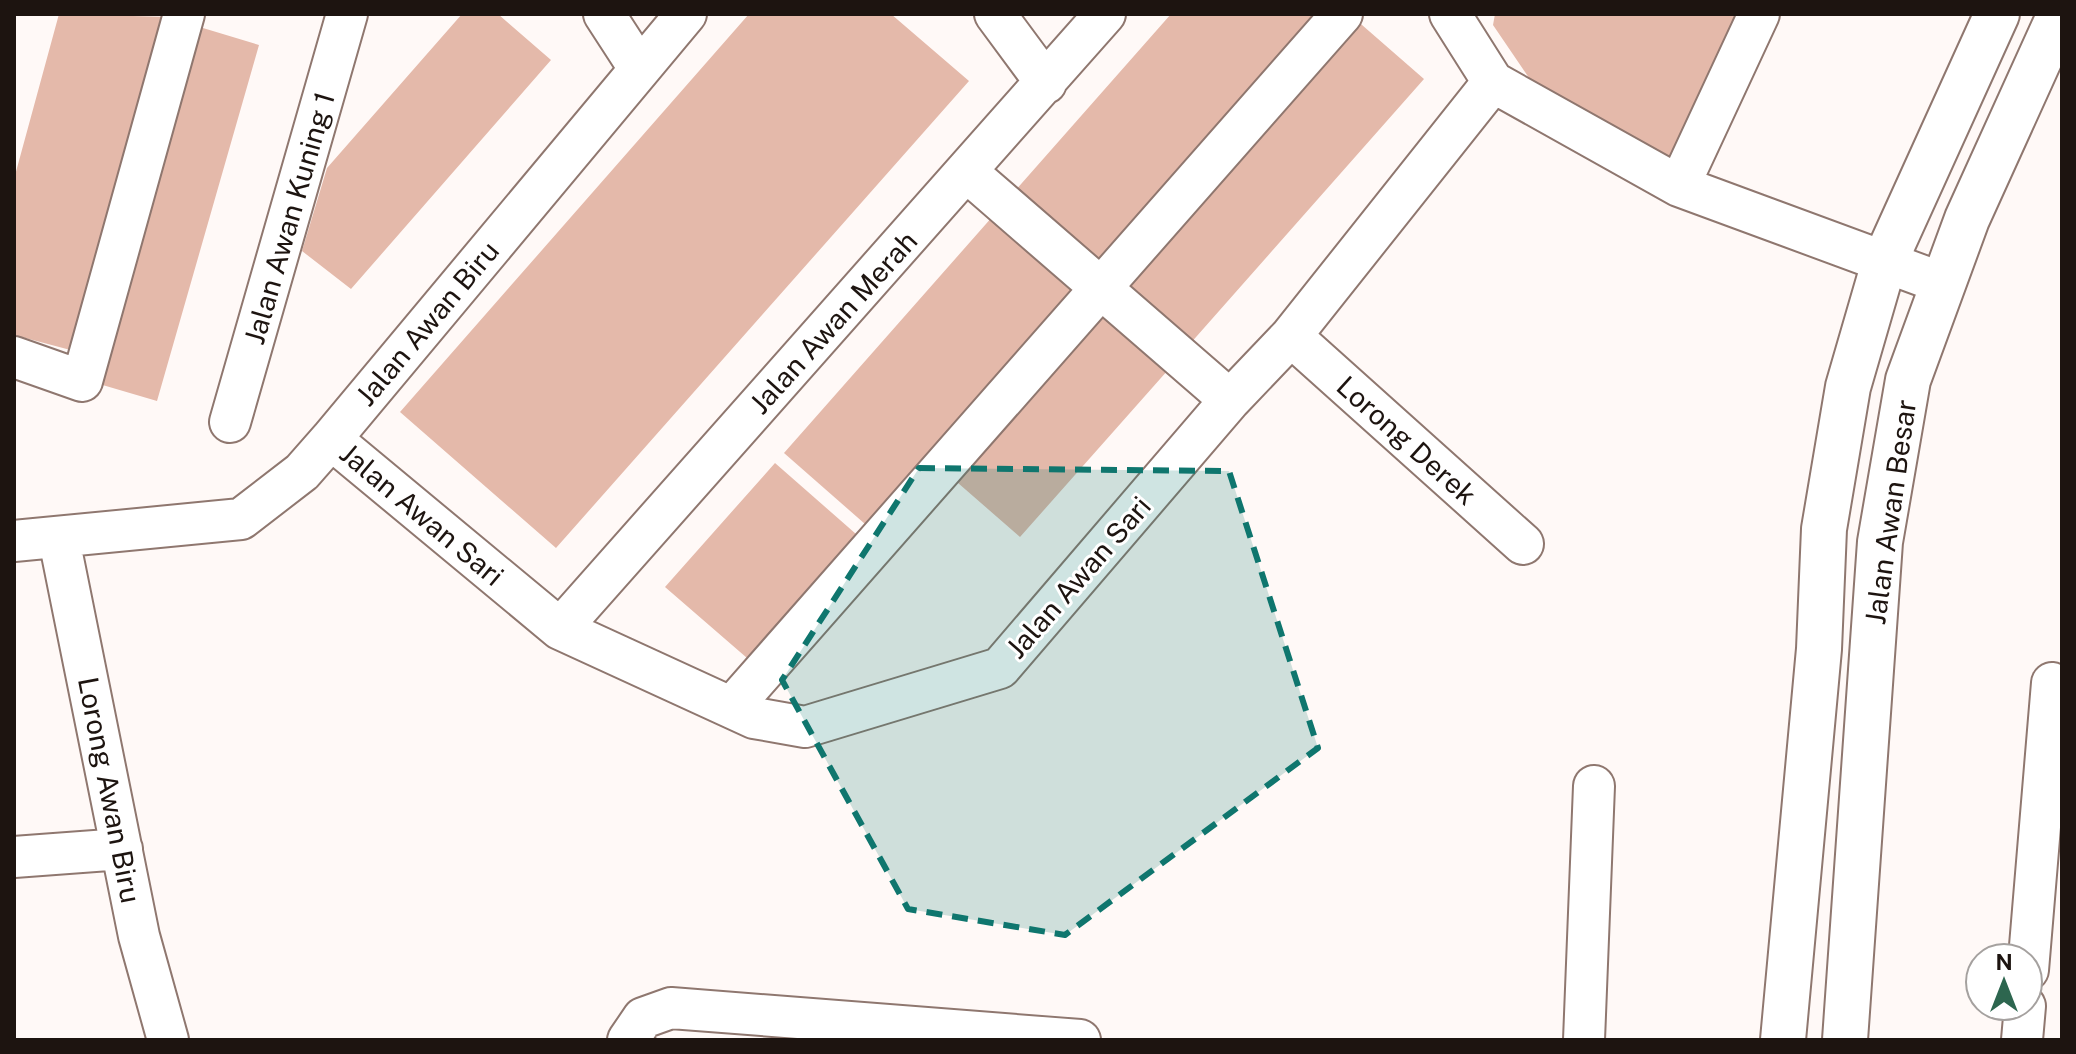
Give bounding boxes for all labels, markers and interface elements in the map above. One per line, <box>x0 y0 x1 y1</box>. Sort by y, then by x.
street label: Jalan Awan Kuning 1 <box>237 88 341 348</box>
street label: Jalan Awan Merah <box>743 224 923 420</box>
street label: Jalan Awan Biru <box>349 234 505 412</box>
street label: Lorong Derek <box>1331 369 1483 511</box>
street label: Jalan Awan Besar <box>1858 398 1922 626</box>
street label: Jalan Awan Sari <box>334 436 510 592</box>
street label: Jalan Awan Sari <box>999 489 1157 665</box>
street label: Lorong Awan Biru <box>72 674 148 906</box>
north arrow <box>1964 942 2044 1022</box>
text: N <box>1995 949 2013 975</box>

